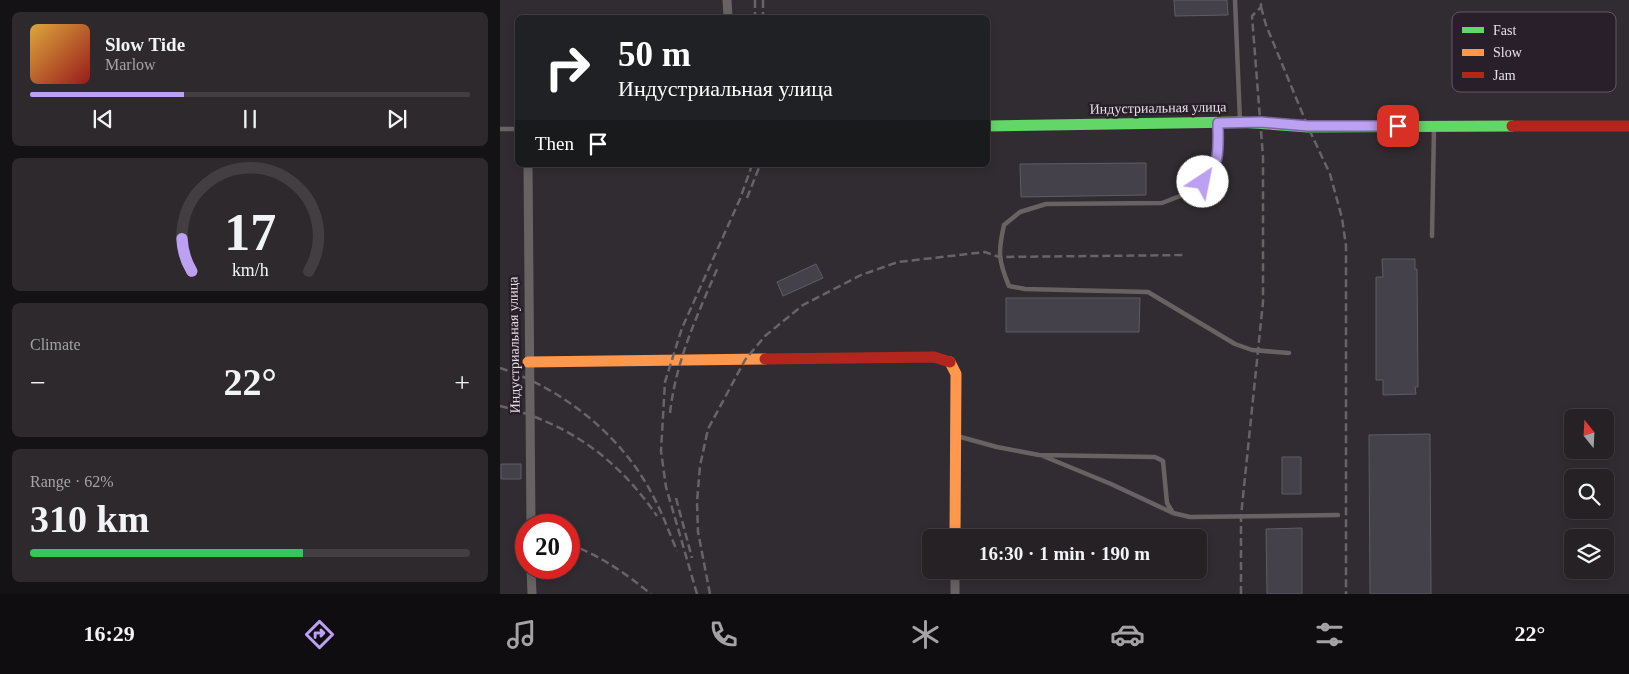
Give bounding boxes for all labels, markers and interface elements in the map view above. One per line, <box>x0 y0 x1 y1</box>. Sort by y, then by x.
legend <box>1452 12 1616 92</box>
text: Fast <box>1493 23 1516 38</box>
text: Slow Tide <box>105 34 185 55</box>
icon: right <box>535 35 600 100</box>
text: 50 m <box>618 35 691 74</box>
text: Slow <box>1493 45 1523 60</box>
text: Marlow <box>105 56 156 73</box>
text: Jam <box>1493 68 1516 83</box>
text: Индустриальная улица <box>618 76 833 101</box>
street label: Индустриальная улица <box>1090 99 1227 117</box>
icon: previous <box>89 105 117 133</box>
icon: pause <box>236 105 264 133</box>
icon: next <box>383 105 411 133</box>
pin <box>1377 105 1419 147</box>
icon: arrive <box>1384 112 1412 140</box>
icon: arrive <box>584 130 612 158</box>
text: Then <box>535 133 574 154</box>
position arrow <box>1176 155 1228 207</box>
text: 17 <box>224 204 276 261</box>
text: km/h <box>232 260 268 280</box>
street label: Индустриальная улица <box>505 276 523 413</box>
text: Climate <box>30 336 81 353</box>
text: 22° <box>223 361 277 403</box>
text: − <box>30 367 46 398</box>
text: + <box>454 367 470 398</box>
north arrow <box>1564 409 1614 459</box>
map controls <box>1564 409 1614 579</box>
button: search <box>1564 469 1614 519</box>
text: Range · 62% <box>30 473 114 490</box>
text: 310 km <box>30 498 149 540</box>
speed limit sign: 20 <box>515 514 580 579</box>
button: layers <box>1564 529 1614 579</box>
text: 16:30 · 1 min · 190 m <box>979 543 1150 564</box>
icon: directions <box>302 617 337 652</box>
icon: music <box>504 617 539 652</box>
icon: phone <box>706 617 741 652</box>
icon: climate <box>908 617 943 652</box>
icon: car <box>1110 617 1145 652</box>
icon: filters <box>1312 617 1347 652</box>
text: 16:29 <box>84 621 135 646</box>
text: 22° <box>1515 621 1545 646</box>

